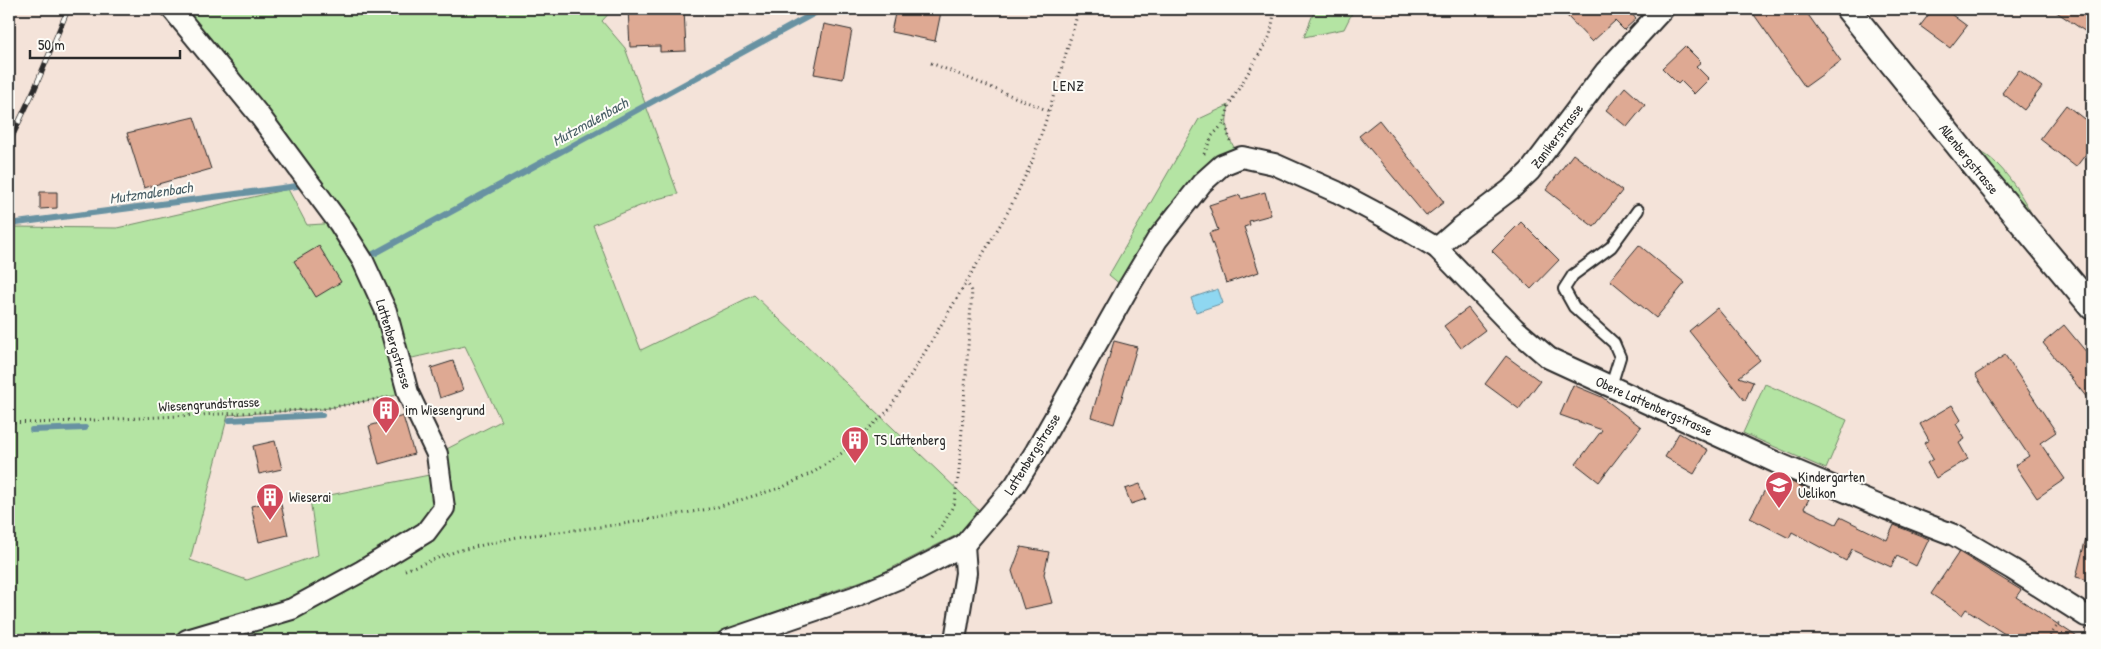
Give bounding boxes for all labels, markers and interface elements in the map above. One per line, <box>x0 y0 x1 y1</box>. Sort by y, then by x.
scale bar <box>30 28 180 60</box>
text: 50 m <box>38 34 65 55</box>
district label: LENZ <box>1053 75 1085 96</box>
water label: Mutzmalenbach <box>548 91 633 151</box>
street label: Zanikerstrasse <box>1526 99 1587 172</box>
street label: Allenbergstrasse <box>1934 120 2004 199</box>
water label: Mutzmalenbach <box>108 176 195 209</box>
street label: Lattenbergstrasse <box>371 297 417 392</box>
street label: Obere Lattenbergstrasse <box>1592 371 1716 441</box>
street label: Wiesengrundstrasse <box>158 391 260 417</box>
building icon: im Wiesengrund <box>371 395 401 434</box>
place label: im Wiesengrund <box>405 400 485 420</box>
street label: Lattenbergstrasse <box>999 409 1065 499</box>
building icon: TS Lattenberg <box>840 425 870 464</box>
place label: TS Lattenberg <box>874 430 945 450</box>
place label: Kindergarten Uelikon <box>1798 467 1865 502</box>
school or university icon: Kindergarten Uelikon <box>1764 470 1794 509</box>
building icon: Wieserai <box>255 482 285 521</box>
place label: Wieserai <box>289 487 331 506</box>

